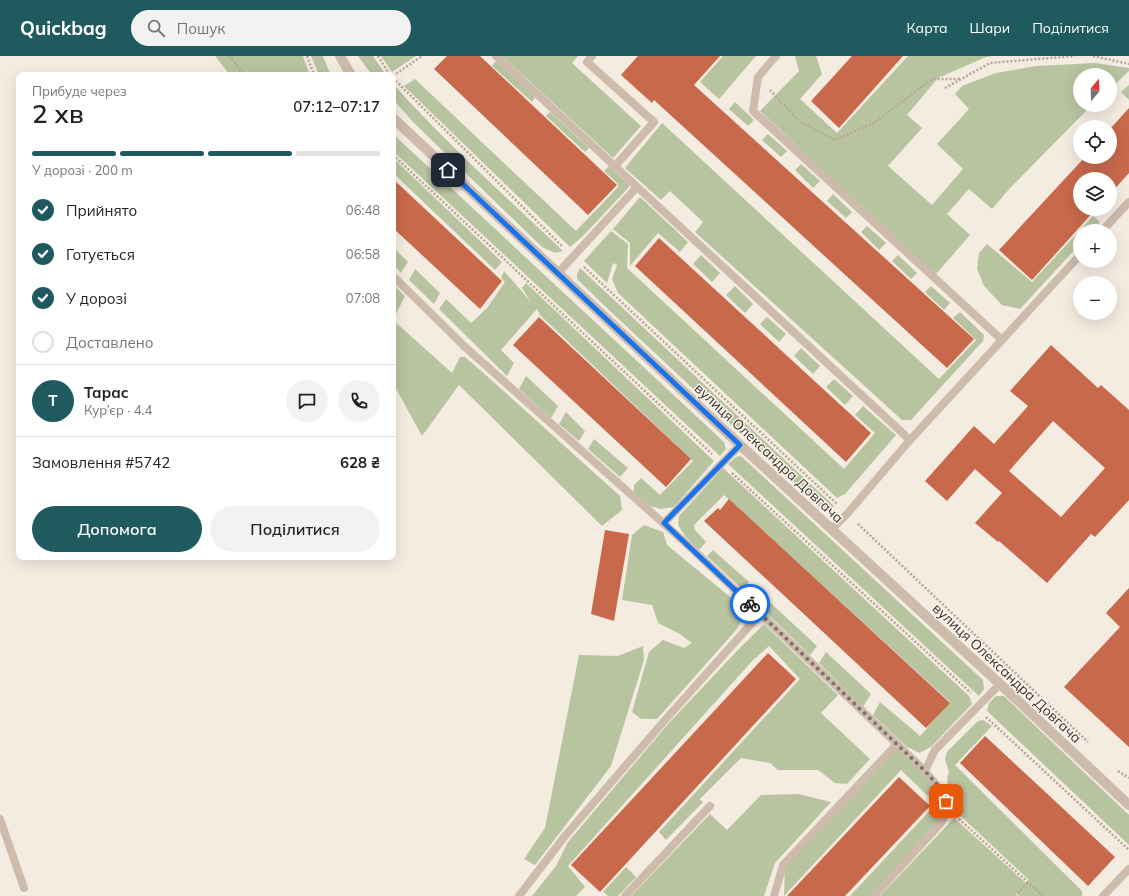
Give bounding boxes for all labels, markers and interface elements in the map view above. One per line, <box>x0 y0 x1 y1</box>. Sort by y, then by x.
search box <box>131 10 411 46</box>
text: Quickbag <box>20 16 107 40</box>
icon: search <box>145 17 167 39</box>
text: Пошук <box>177 19 225 38</box>
text: Карта <box>906 19 948 37</box>
text: Шари <box>970 19 1010 37</box>
text: Поділитися <box>1032 19 1109 37</box>
north arrow <box>1073 68 1117 112</box>
map controls <box>1073 68 1117 320</box>
text: Прибуде через <box>32 83 127 99</box>
text: 2 хв <box>32 97 84 130</box>
text: 07:12–07:17 <box>293 97 380 116</box>
button: locate <box>1073 120 1117 164</box>
pin <box>431 153 465 187</box>
icon: home <box>437 159 459 181</box>
text: У дорозі · 200 m <box>32 162 133 178</box>
button: layers <box>1073 172 1117 216</box>
icon: check <box>32 199 54 221</box>
text: Прийнято <box>66 201 137 220</box>
text: 06:48 <box>346 202 380 218</box>
button: + <box>1073 224 1117 268</box>
icon: check <box>32 243 54 265</box>
text: Готується <box>66 245 135 264</box>
text: 06:58 <box>346 246 380 262</box>
button: − <box>1073 276 1117 320</box>
icon: check <box>32 287 54 309</box>
text: У дорозі <box>66 289 127 308</box>
text: 07:08 <box>346 290 380 306</box>
text: Доставлено <box>66 333 153 352</box>
street label: вулиця Олександра Довгача <box>691 379 847 527</box>
button: chat <box>286 380 328 422</box>
button: phone <box>338 380 380 422</box>
text: Тарас <box>84 383 128 402</box>
text: Т <box>48 391 58 410</box>
text: Кур’єр · 4.4 <box>84 402 152 418</box>
text: Замовлення #5742 <box>32 453 170 472</box>
text: 628 ₴ <box>340 453 380 472</box>
button: Допомога <box>32 506 202 552</box>
button: Поділитися <box>210 506 380 552</box>
courier <box>730 584 770 624</box>
icon: bike <box>739 593 761 615</box>
street label: вулиця Олександра Довгача <box>929 599 1085 747</box>
pin <box>929 784 963 818</box>
icon: bag <box>935 790 957 812</box>

